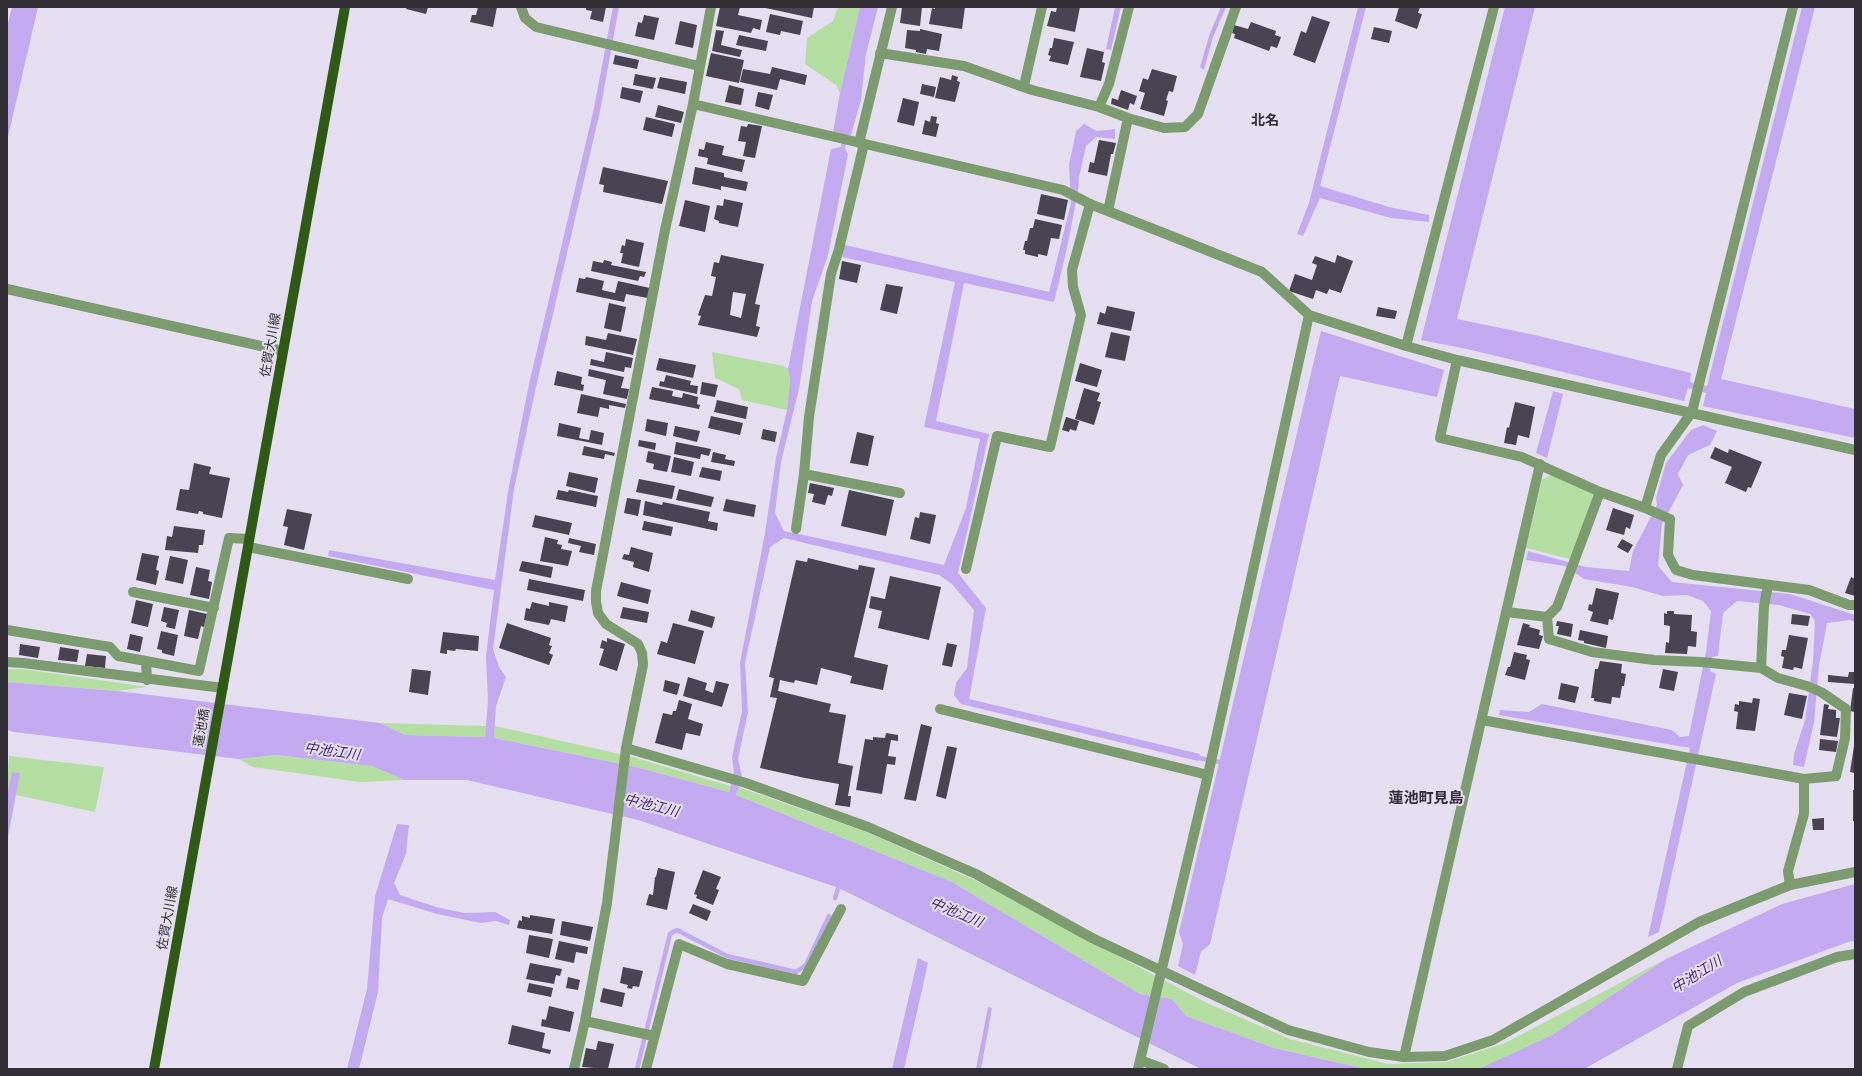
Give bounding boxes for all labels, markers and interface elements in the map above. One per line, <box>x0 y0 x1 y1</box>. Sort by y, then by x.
district label: 北名 <box>1251 113 1279 129</box>
street label: 佐賀大川線 <box>258 312 284 378</box>
street label: 蓮池橋 <box>191 707 213 749</box>
water label: 中池江川 <box>303 740 361 764</box>
district label: 蓮池町見島 <box>1389 790 1463 808</box>
water label: 中池江川 <box>622 791 680 821</box>
street label: 佐賀大川線 <box>155 885 181 951</box>
water label: 中池江川 <box>927 894 985 932</box>
water label: 中池江川 <box>1669 953 1725 997</box>

